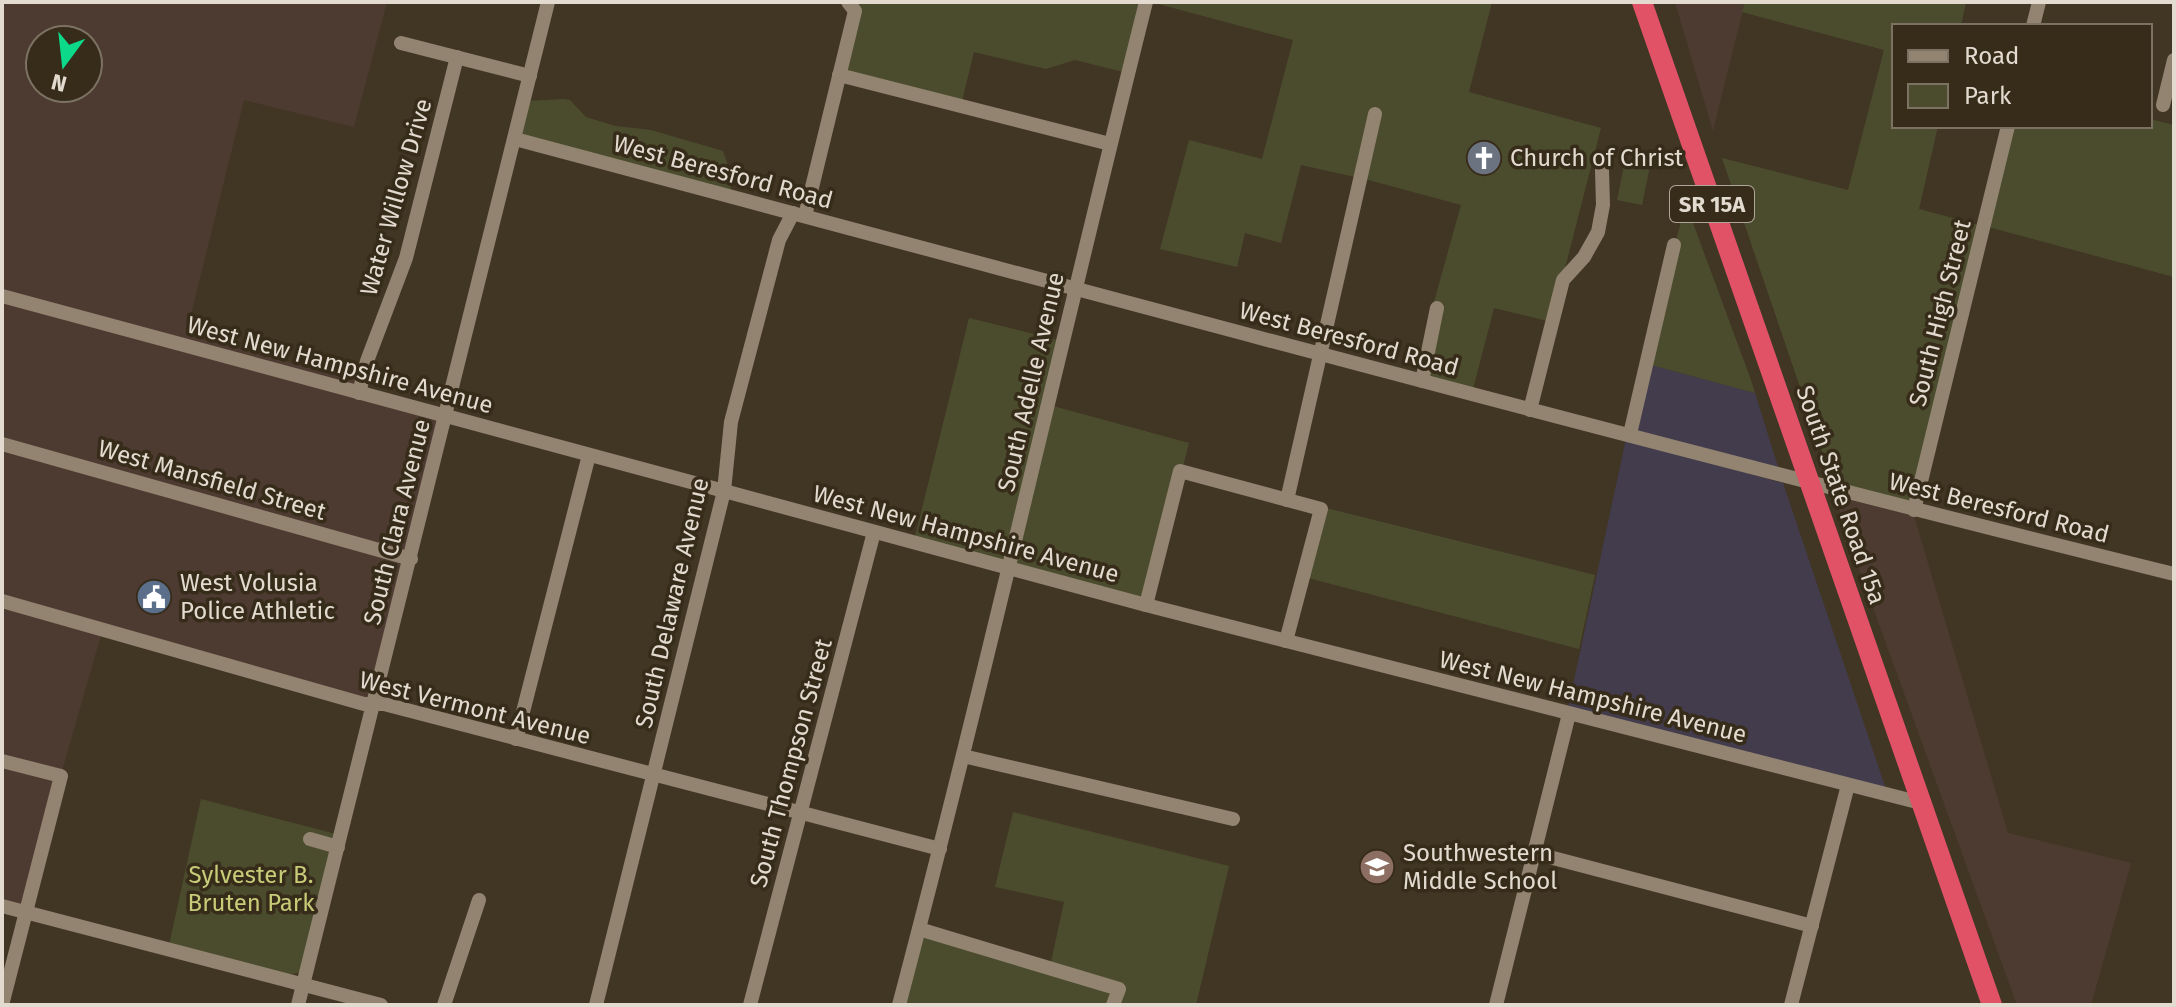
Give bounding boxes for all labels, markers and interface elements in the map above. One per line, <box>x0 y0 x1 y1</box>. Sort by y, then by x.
north arrow <box>24 24 104 104</box>
legend <box>1892 24 2152 128</box>
text: Road <box>1964 42 2019 70</box>
text: N <box>48 68 69 98</box>
text: Park <box>1964 82 2012 110</box>
street label: Water Willow Drive <box>354 95 438 299</box>
street label: West Beresford Road <box>610 129 836 215</box>
church icon: Church of Christ <box>1465 139 1503 177</box>
place label: Church of Christ <box>1510 144 1684 172</box>
road number: SR 15A <box>1670 186 1754 222</box>
street label: South High Street <box>1903 217 1977 409</box>
street label: South Adelle Avenue <box>992 270 1070 494</box>
street label: West Beresford Road <box>1236 296 1462 382</box>
street label: West New Hampshire Avenue <box>184 311 496 419</box>
street label: South State Road 15a <box>1790 382 1892 608</box>
street label: South Clara Avenue <box>358 416 436 628</box>
street label: West Mansfield Street <box>95 434 329 526</box>
street label: West Beresford Road <box>1886 467 2112 549</box>
street label: South Delaware Avenue <box>630 475 714 731</box>
street label: West New Hampshire Avenue <box>810 480 1122 588</box>
place label: West Volusia Police Athletic <box>180 569 335 625</box>
public building icon: West Volusia Police Athletic <box>135 578 173 616</box>
street label: South Thompson Street <box>744 635 838 890</box>
street label: West New Hampshire Avenue <box>1436 645 1750 749</box>
street label: West Vermont Avenue <box>356 666 594 750</box>
place label: Southwestern Middle School <box>1403 839 1557 895</box>
school or university icon: Southwestern Middle School <box>1358 848 1396 886</box>
park label: Sylvester B. Bruten Park <box>188 861 315 917</box>

